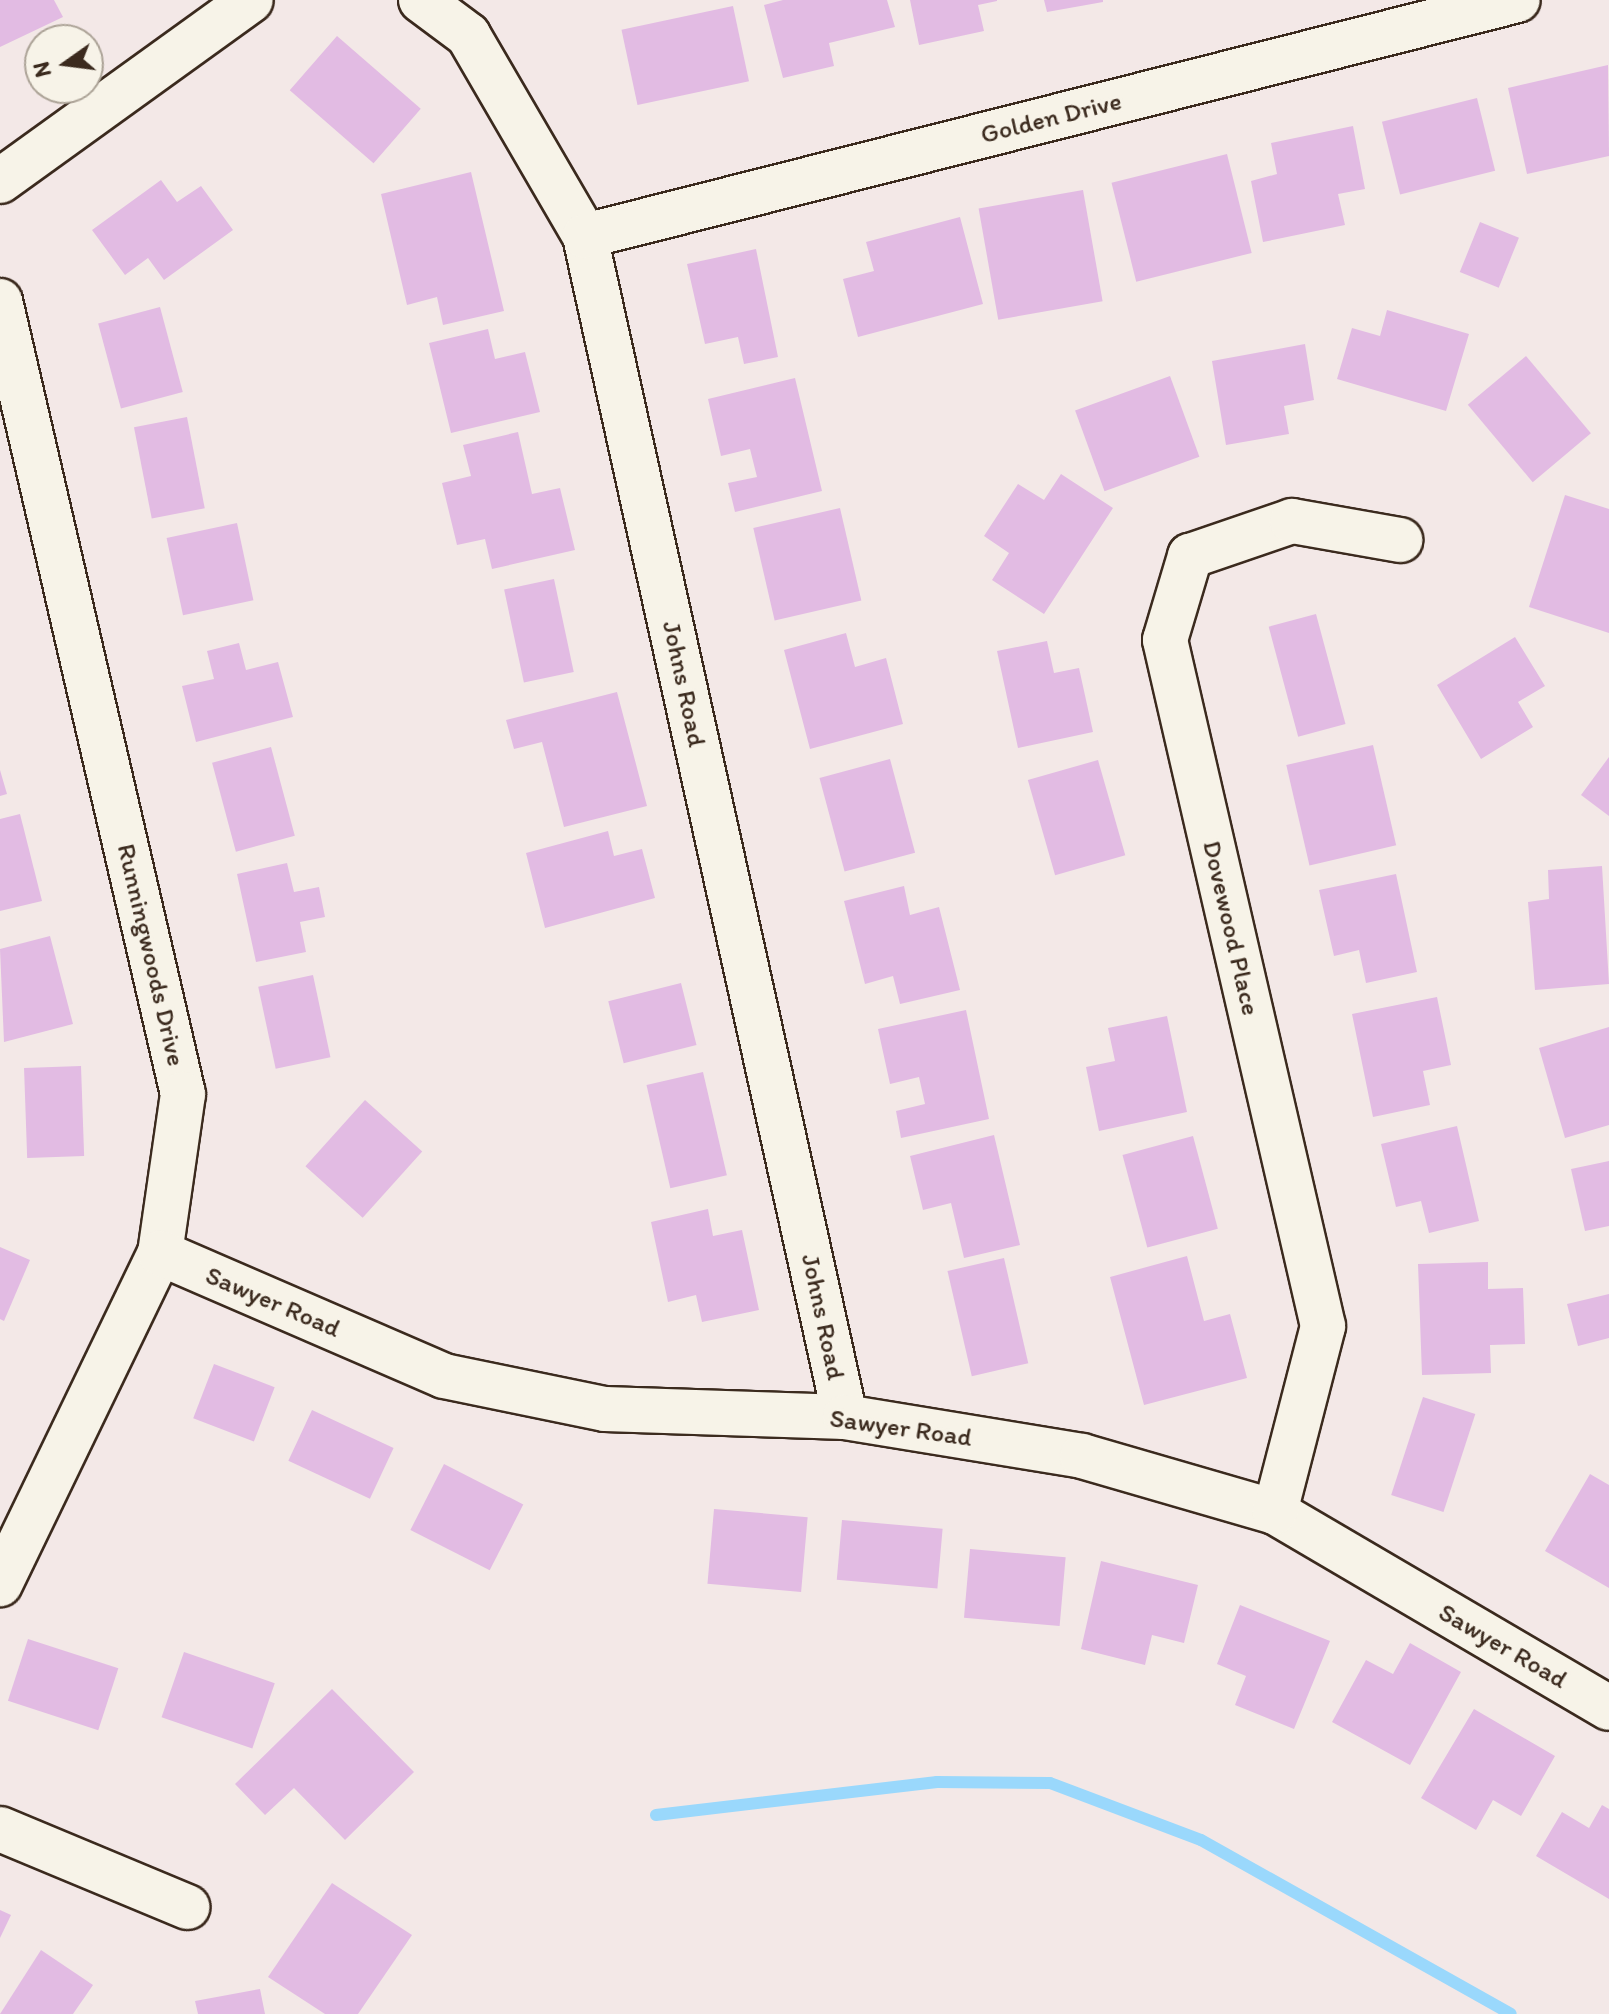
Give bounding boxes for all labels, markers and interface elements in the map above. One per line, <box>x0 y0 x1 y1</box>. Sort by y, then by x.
north arrow <box>24 24 104 104</box>
text: N <box>27 59 57 80</box>
street label: Golden Drive <box>977 85 1125 151</box>
street label: Johns Road <box>656 619 712 749</box>
street label: Dovewood Place <box>1196 837 1266 1019</box>
street label: Runningwoods Drive <box>110 841 192 1069</box>
street label: Johns Road <box>795 1252 851 1382</box>
street label: Sawyer Road <box>201 1260 345 1344</box>
street label: Sawyer Road <box>828 1403 974 1453</box>
street label: Sawyer Road <box>1433 1597 1573 1695</box>

